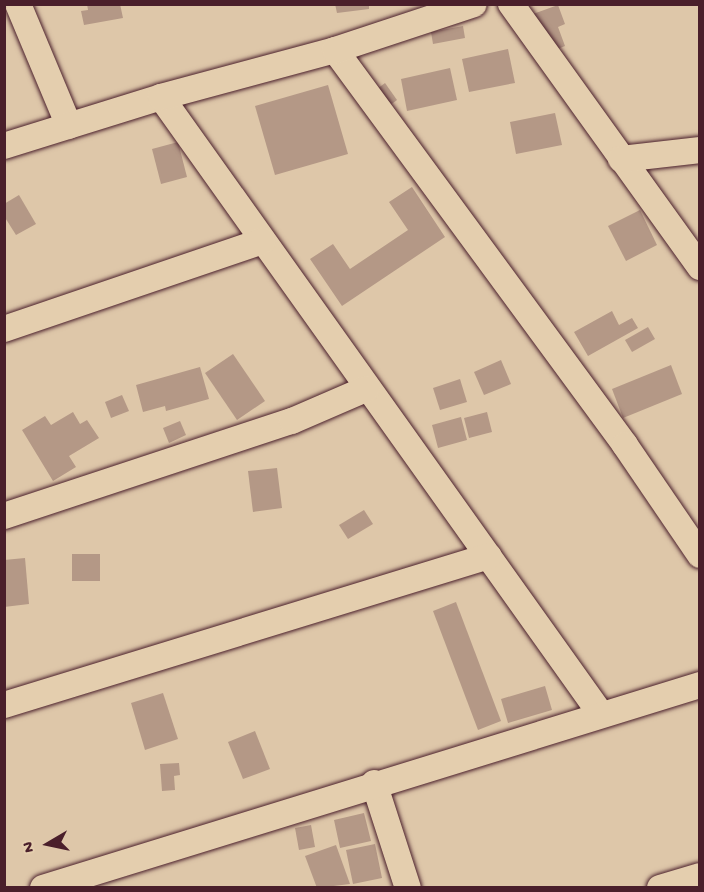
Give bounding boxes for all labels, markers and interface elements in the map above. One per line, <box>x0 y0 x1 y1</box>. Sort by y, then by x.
north arrow <box>18 814 78 874</box>
text: N <box>20 840 40 854</box>

